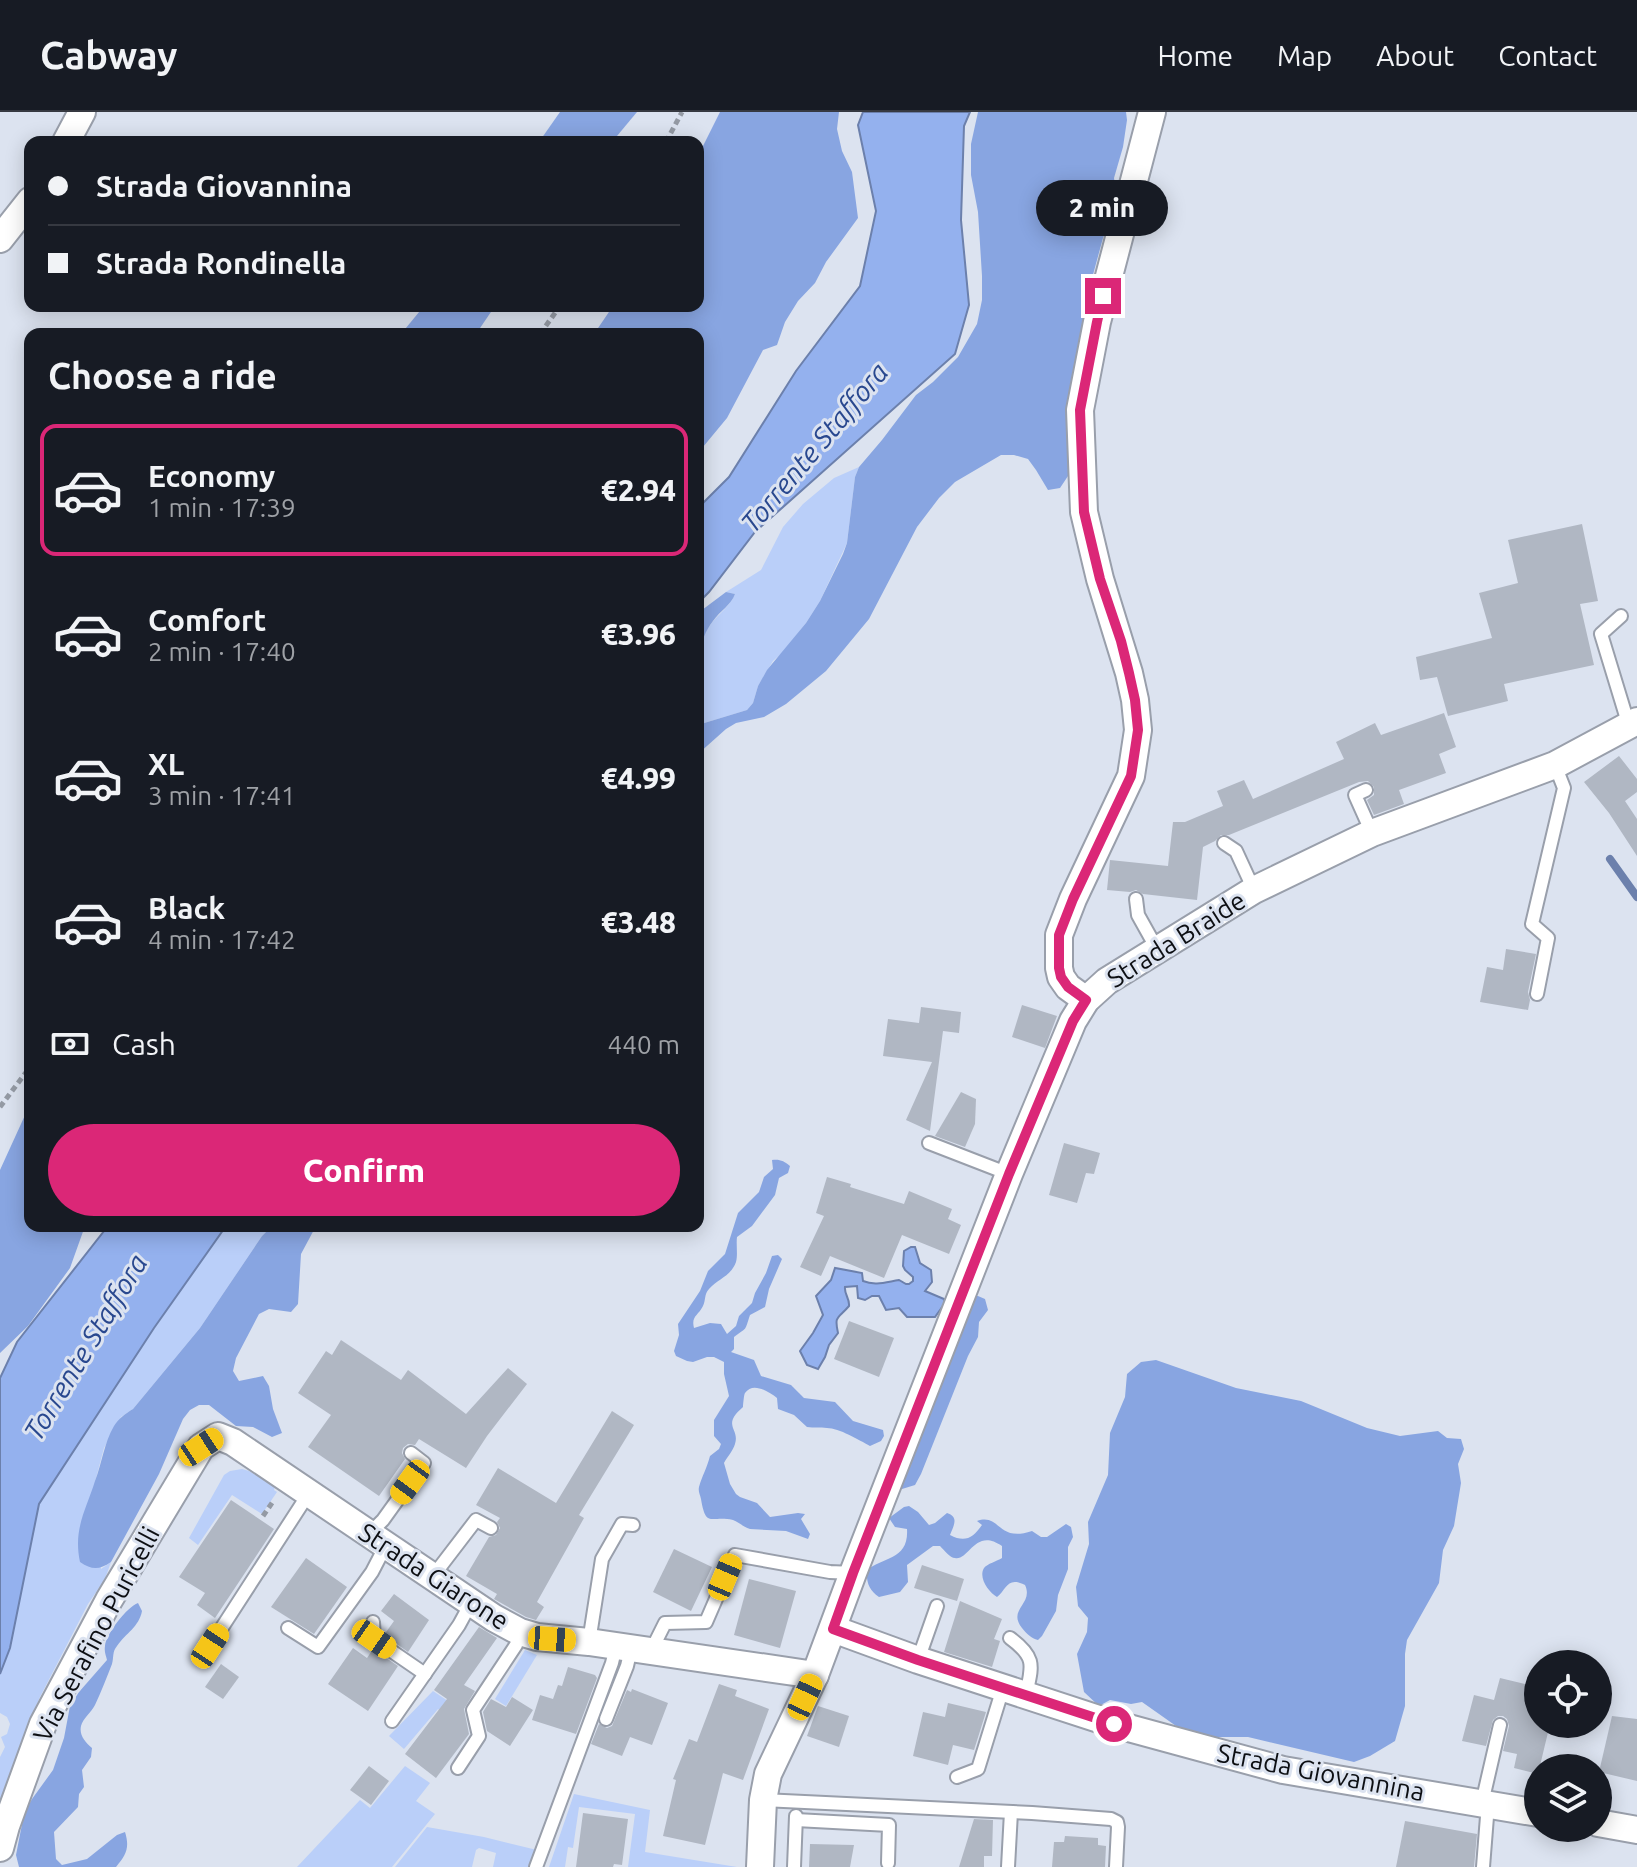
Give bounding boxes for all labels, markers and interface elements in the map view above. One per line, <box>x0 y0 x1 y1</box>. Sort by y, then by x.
text: Cabway <box>40 34 177 76</box>
text: Home <box>1158 40 1233 71</box>
text: Map <box>1277 40 1332 71</box>
text: About <box>1376 40 1454 71</box>
text: Contact <box>1498 40 1597 71</box>
text: Strada Giovannina <box>96 169 352 203</box>
callout: 2 min <box>1037 180 1169 236</box>
text: 2 min <box>1069 193 1135 222</box>
text: Strada Rondinella <box>96 246 346 280</box>
route end <box>1085 278 1121 314</box>
text: Choose a ride <box>48 355 277 396</box>
water label: Torrente Staffora <box>734 356 895 539</box>
icon: car <box>52 454 124 526</box>
text: Economy <box>148 459 275 493</box>
text: €2.94 <box>601 473 676 507</box>
text: 1 min · 17:39 <box>148 493 296 522</box>
icon: car <box>52 598 124 670</box>
text: Comfort <box>148 603 266 637</box>
text: €3.96 <box>601 617 676 651</box>
text: 2 min · 17:40 <box>148 637 296 666</box>
icon: car <box>52 742 124 814</box>
text: XL <box>148 747 184 781</box>
text: €4.99 <box>601 761 676 795</box>
text: 3 min · 17:41 <box>148 781 296 810</box>
street label: Strada Braide <box>1102 885 1250 993</box>
icon: car <box>52 886 124 958</box>
text: Black <box>148 891 225 925</box>
text: €3.48 <box>601 905 676 939</box>
text: 4 min · 17:42 <box>148 925 296 954</box>
icon: cash <box>48 1022 92 1066</box>
text: Cash <box>112 1027 176 1061</box>
text: 440 m <box>608 1030 680 1059</box>
button: Confirm <box>48 1124 680 1216</box>
water label: Torrente Staffora <box>17 1248 154 1446</box>
car <box>174 1424 228 1470</box>
car <box>386 1456 434 1508</box>
street label: Strada Giarone <box>354 1517 514 1635</box>
street label: Via Serafino Puricelli <box>27 1522 165 1746</box>
car <box>705 1550 745 1604</box>
car <box>347 1615 401 1663</box>
car <box>187 1619 233 1673</box>
car <box>527 1625 577 1653</box>
map controls <box>1524 1650 1612 1842</box>
button: locate <box>1524 1650 1612 1738</box>
car <box>784 1670 826 1724</box>
route start <box>1096 1706 1132 1742</box>
street label: Strada Giovannina <box>1215 1738 1427 1806</box>
button: layers <box>1524 1754 1612 1842</box>

